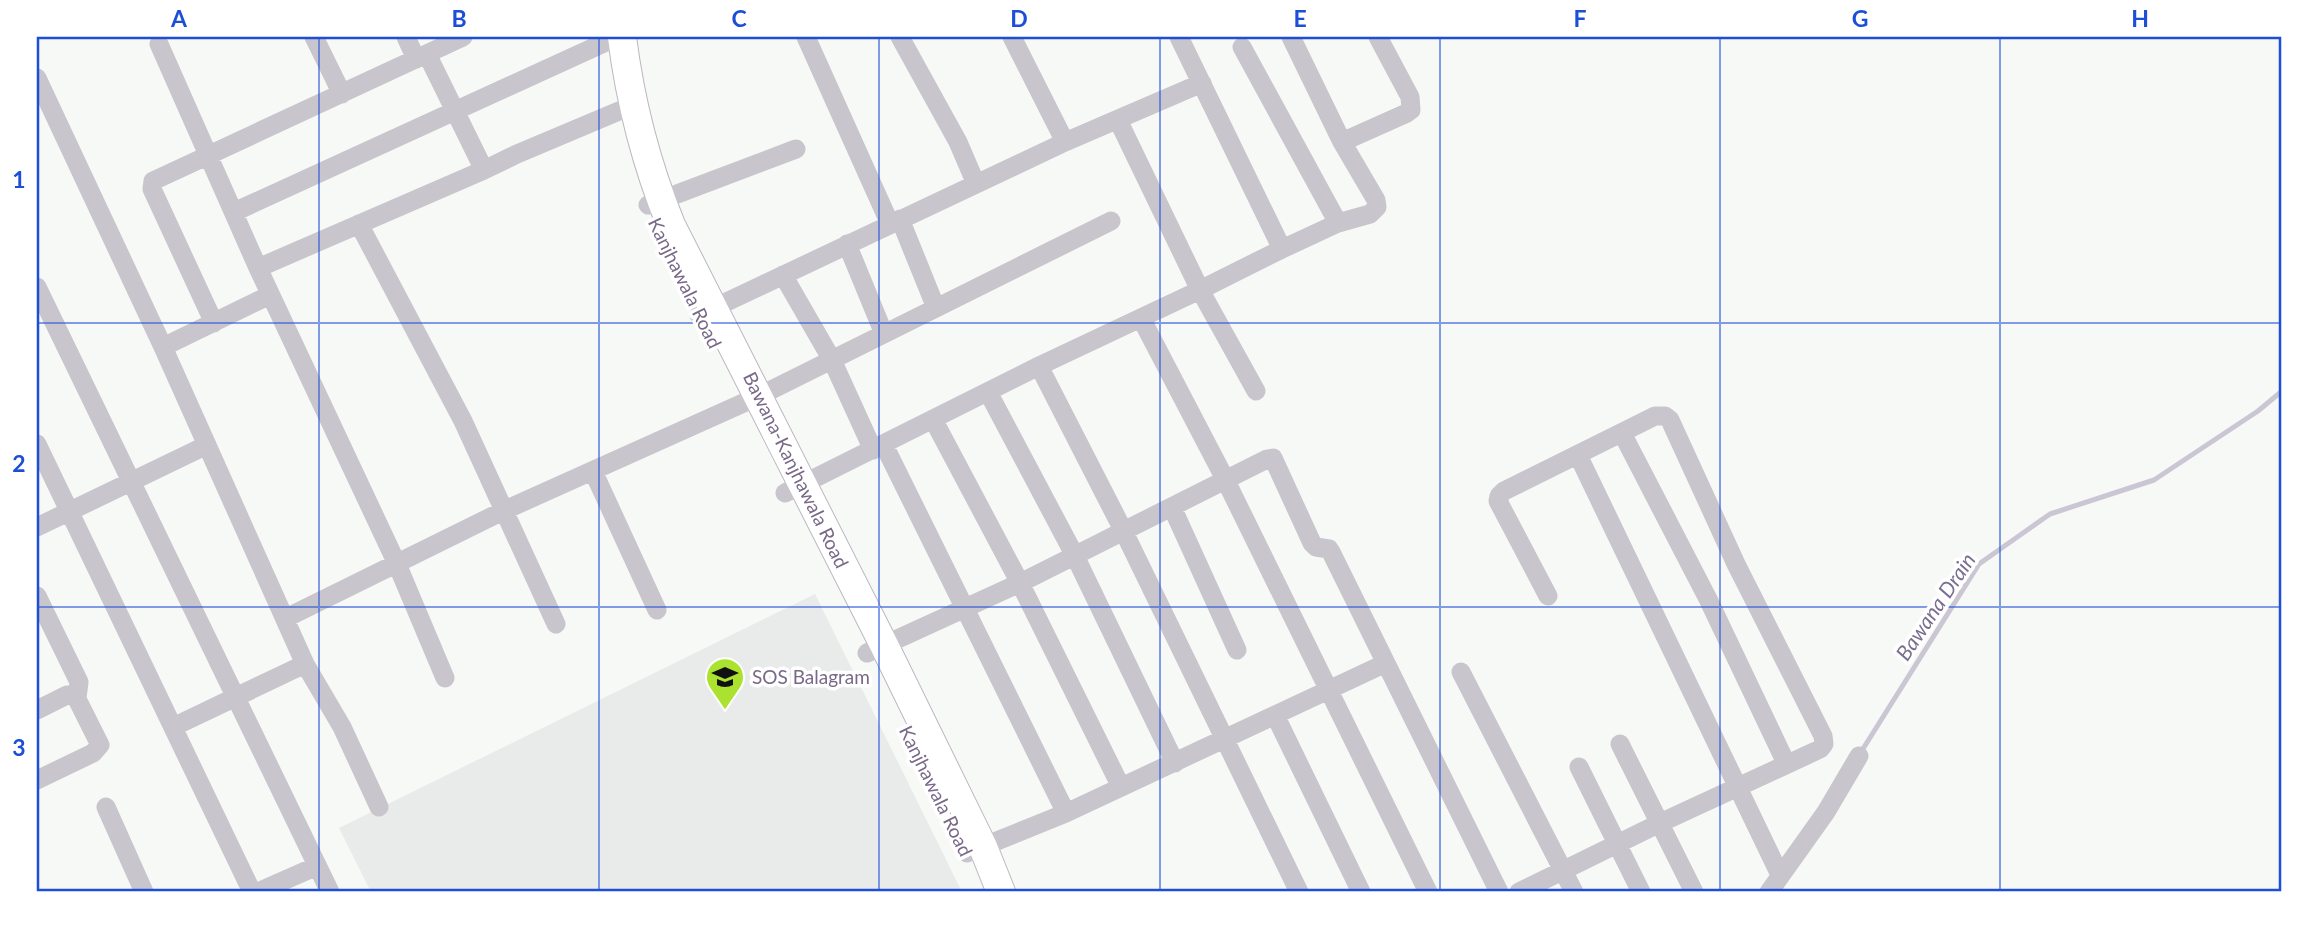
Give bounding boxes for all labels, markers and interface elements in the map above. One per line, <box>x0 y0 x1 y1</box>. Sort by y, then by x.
text: A <box>170 4 188 32</box>
text: B <box>451 4 467 32</box>
text: C <box>731 4 747 32</box>
text: D <box>1010 4 1028 32</box>
text: E <box>1293 4 1307 32</box>
text: F <box>1573 4 1587 32</box>
text: G <box>1852 4 1868 32</box>
text: H <box>2131 4 2149 32</box>
text: 1 <box>12 165 26 193</box>
street label: Kanjhawala Road <box>644 214 727 352</box>
street label: Bawana-Kanjhawala Road <box>739 368 854 572</box>
text: 2 <box>12 449 26 477</box>
water label: Bawana Drain <box>1890 548 1980 664</box>
school or university icon: SOS Balagram <box>704 656 746 711</box>
place label: SOS Balagram <box>752 665 870 688</box>
street label: Kanjhawala Road <box>895 722 978 860</box>
text: 3 <box>12 733 26 761</box>

